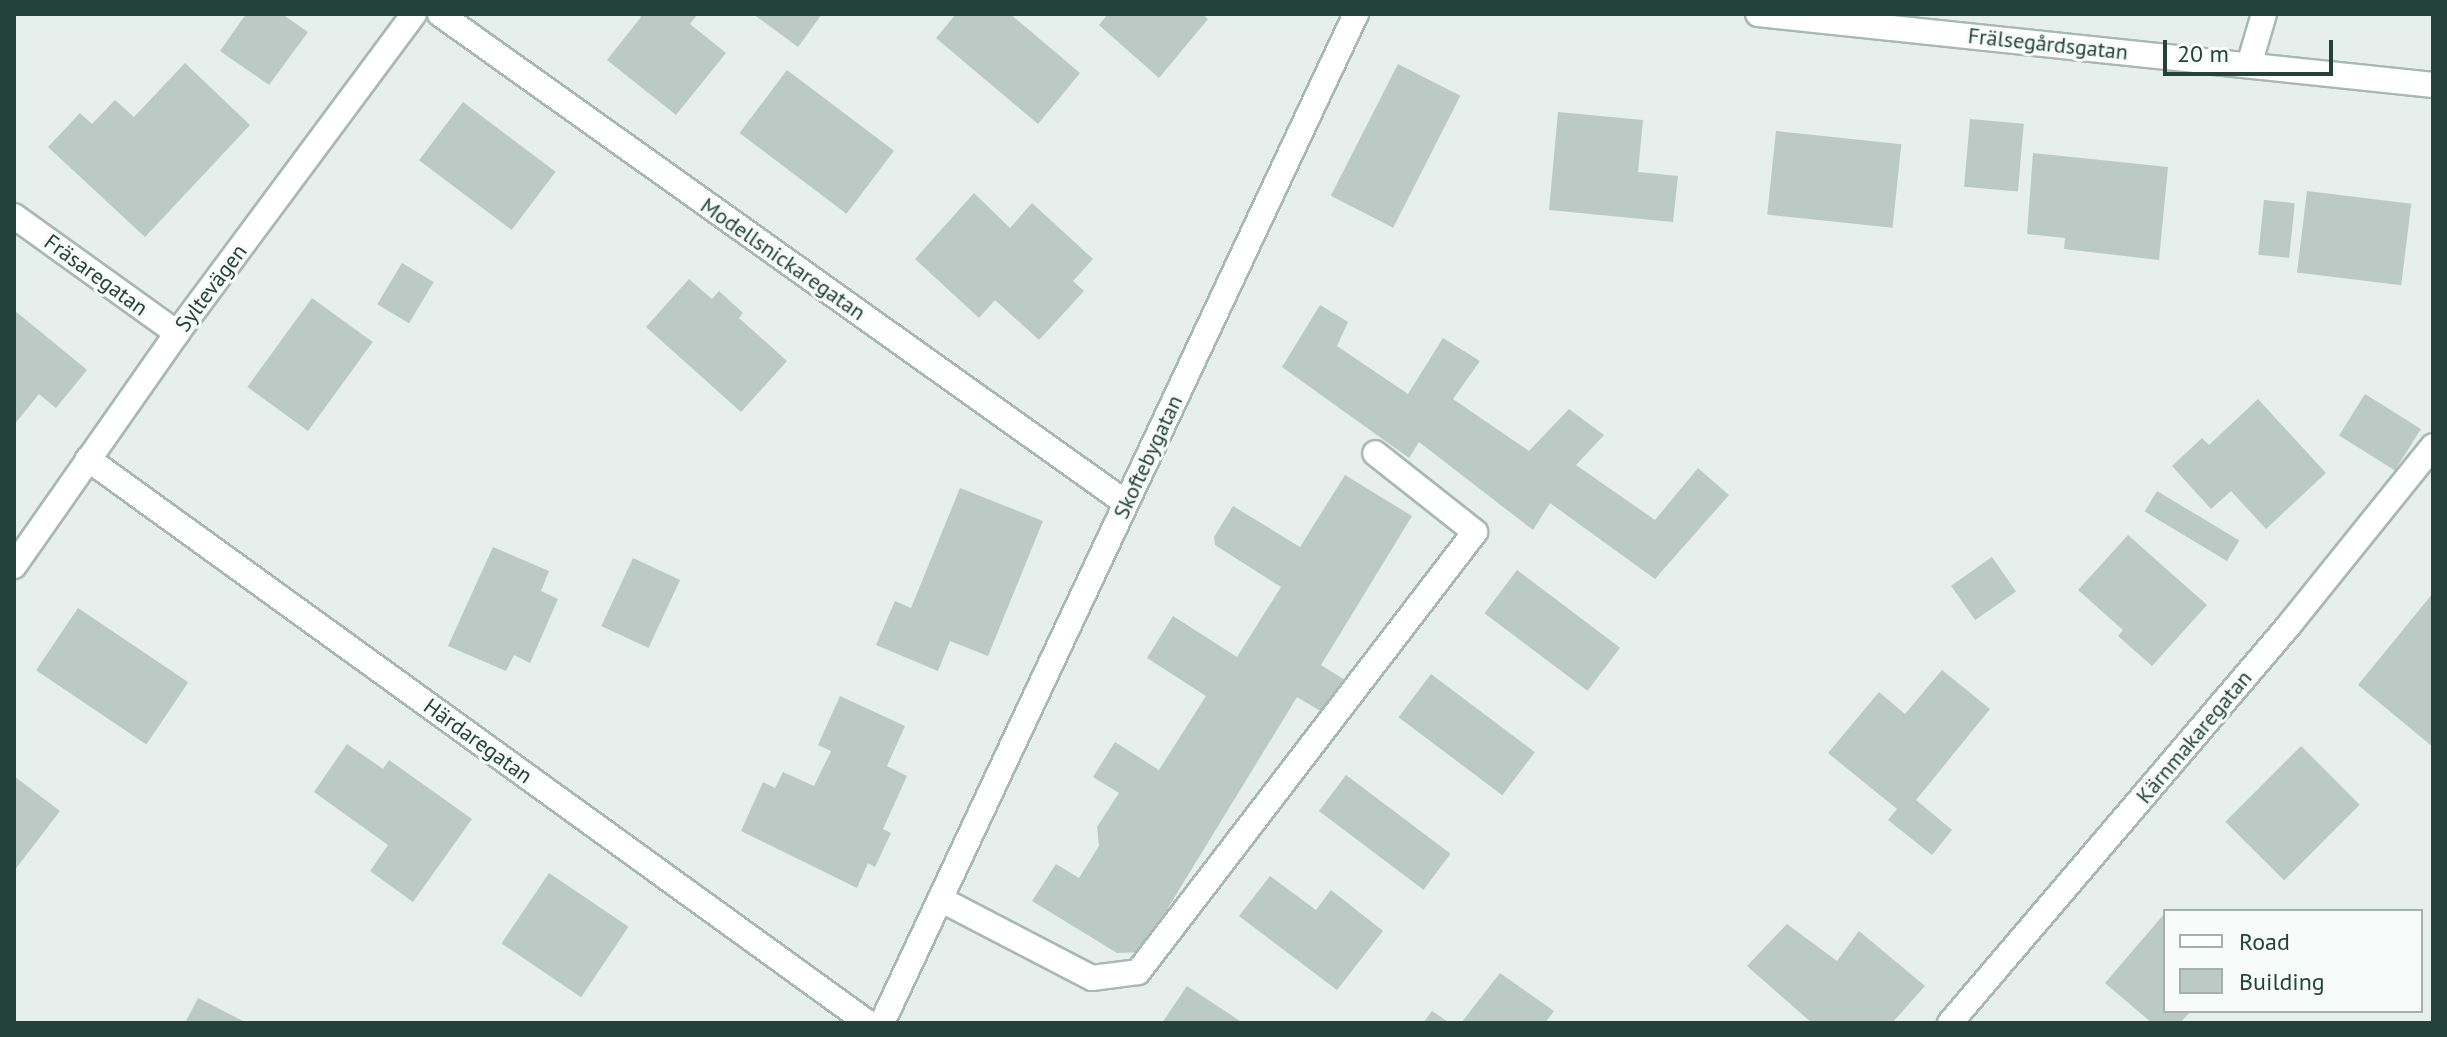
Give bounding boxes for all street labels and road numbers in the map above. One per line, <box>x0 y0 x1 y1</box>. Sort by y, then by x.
street label: Frälsegårdsgatan <box>1967 22 2129 66</box>
street label: Modellsnickaregatan <box>695 192 871 326</box>
street label: Fräsaregatan <box>39 229 153 321</box>
street label: Syltevägen <box>170 239 252 337</box>
street label: Skoftebygatan <box>1108 391 1188 523</box>
street label: Kärnmakaregatan <box>2131 665 2257 809</box>
street label: Härdaregatan <box>419 693 537 789</box>

